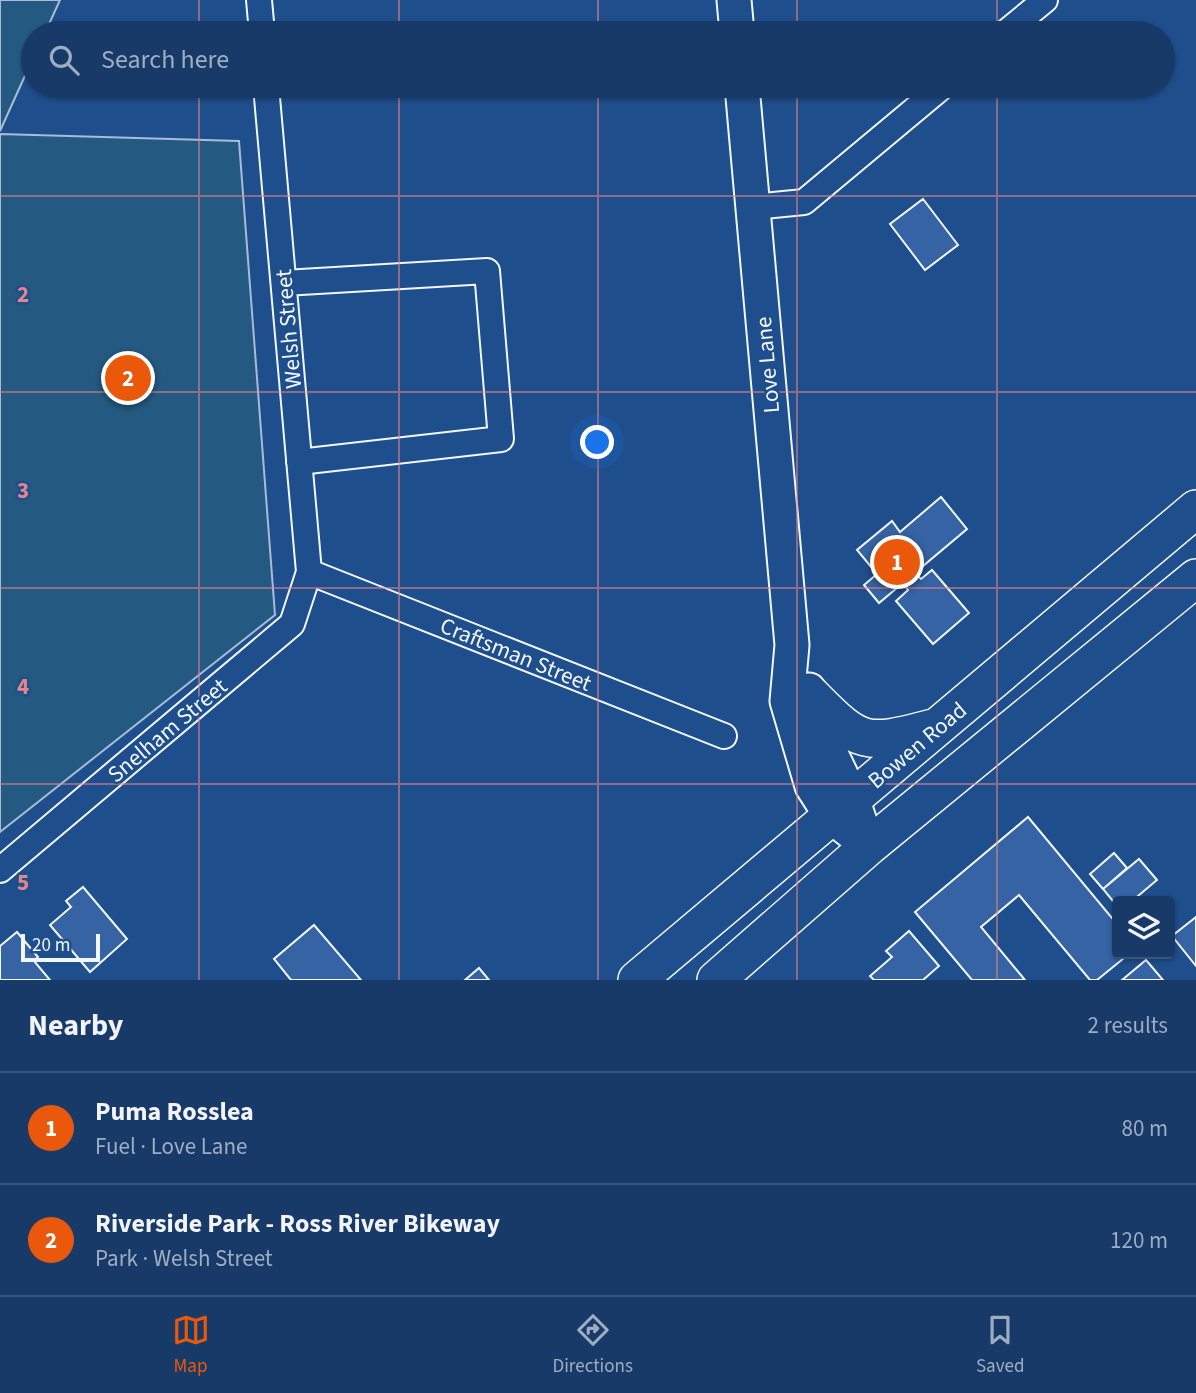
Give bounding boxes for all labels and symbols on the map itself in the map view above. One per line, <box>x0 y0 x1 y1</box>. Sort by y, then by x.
street label: Welsh Street <box>267 268 310 390</box>
text: 2 <box>17 278 29 311</box>
street label: Love Lane <box>747 315 788 415</box>
pin: 2 <box>105 352 151 404</box>
your location <box>580 425 614 459</box>
text: 3 <box>17 474 29 507</box>
pin: 1 <box>874 536 920 588</box>
street label: Craftsman Street <box>435 609 597 700</box>
text: 4 <box>17 670 29 703</box>
street label: Snelham Street <box>100 670 235 790</box>
street label: Bowen Road <box>861 694 974 797</box>
text: 5 <box>17 866 29 899</box>
scale bar <box>21 931 100 963</box>

